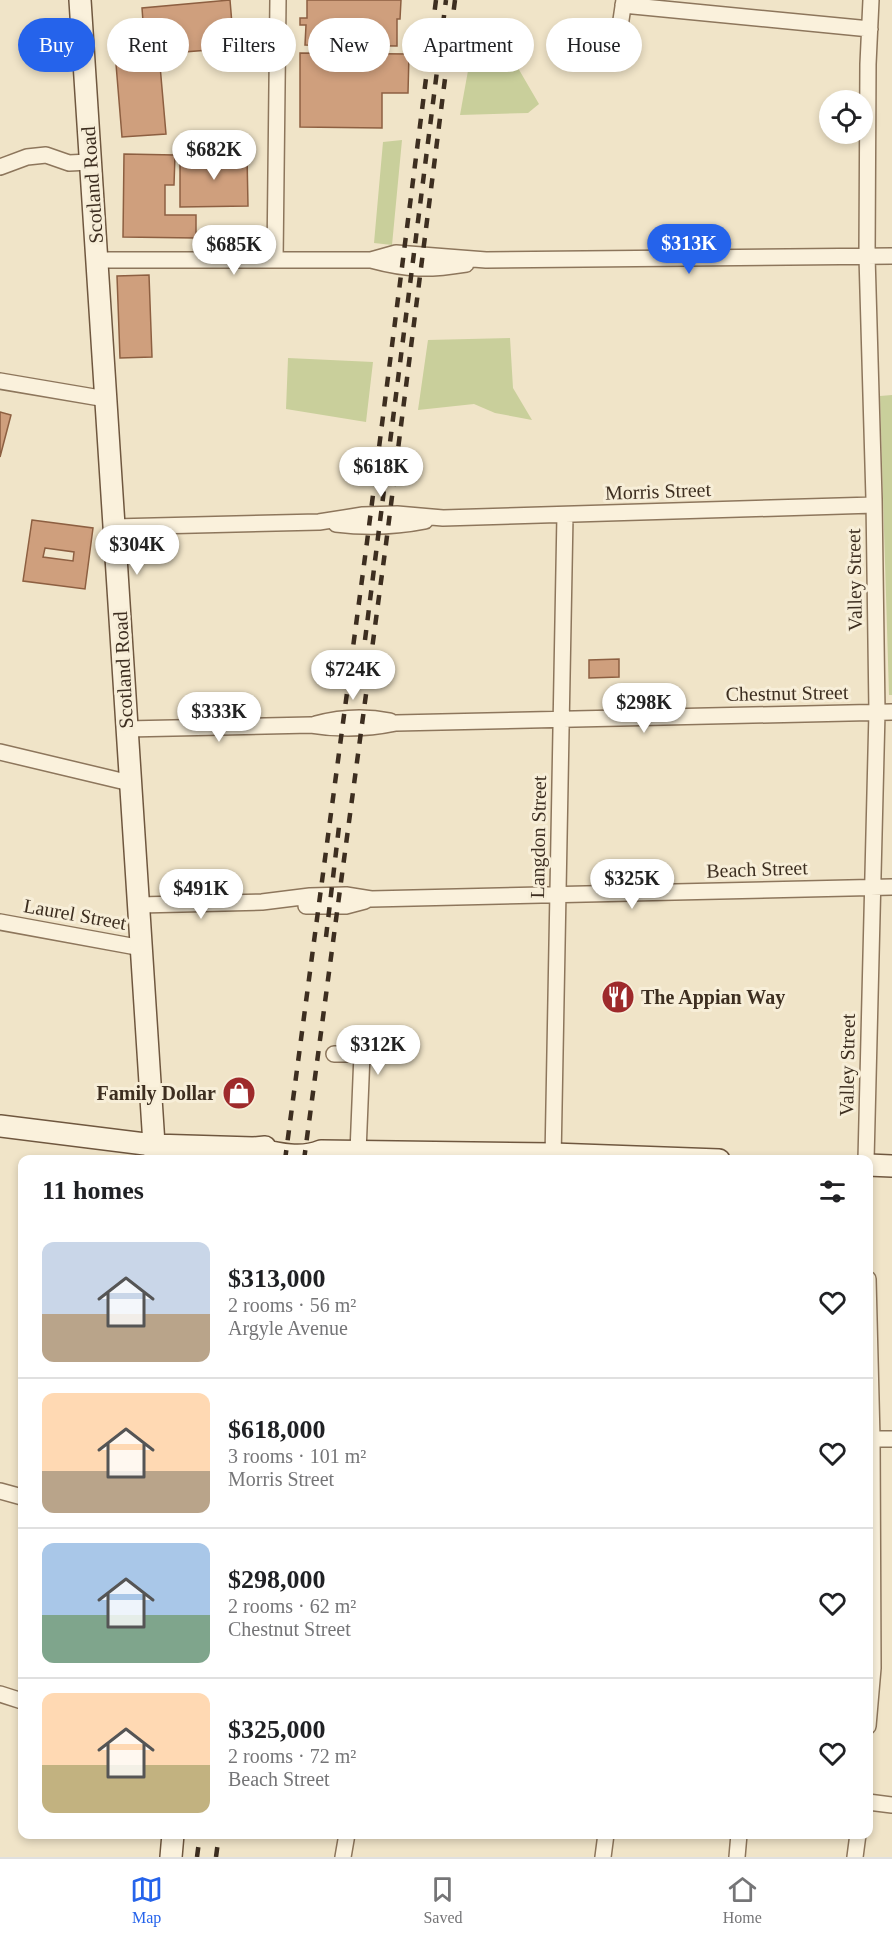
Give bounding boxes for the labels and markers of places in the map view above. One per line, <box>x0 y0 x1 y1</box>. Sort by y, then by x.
pin: $682K <box>172 130 256 181</box>
pin: $313K <box>647 224 731 275</box>
pin: $685K <box>192 225 276 276</box>
pin: $618K <box>339 447 423 498</box>
pin: $304K <box>95 525 179 576</box>
pin: $724K <box>311 650 395 701</box>
pin: $298K <box>602 683 686 734</box>
pin: $333K <box>177 692 261 743</box>
pin: $325K <box>590 859 674 910</box>
pin: $491K <box>159 869 243 920</box>
restaurant icon: The Appian Way <box>600 979 636 1015</box>
place label: The Appian Way <box>641 986 785 1009</box>
pin: $312K <box>336 1025 420 1076</box>
shop icon: Family Dollar <box>221 1075 257 1111</box>
place label: Family Dollar <box>97 1082 216 1105</box>

